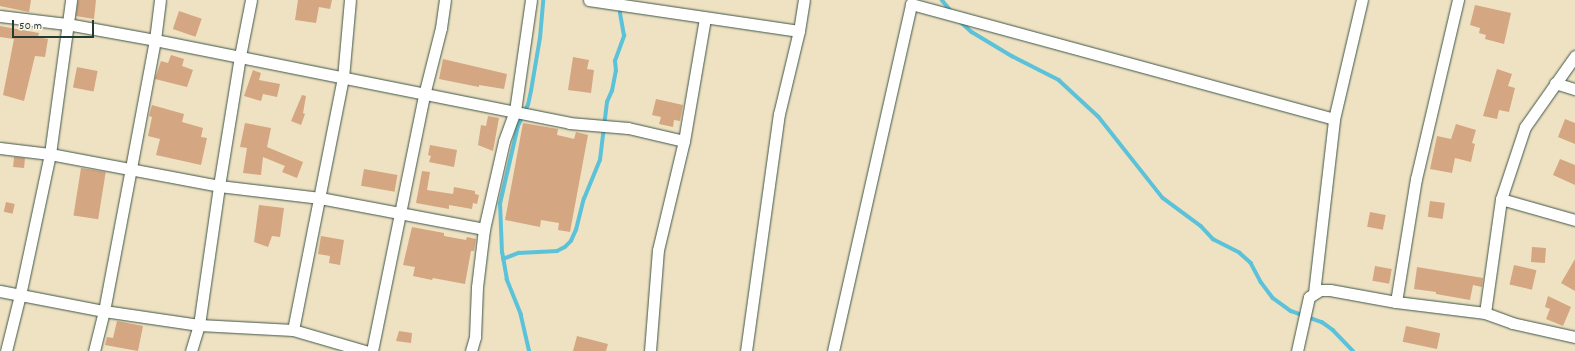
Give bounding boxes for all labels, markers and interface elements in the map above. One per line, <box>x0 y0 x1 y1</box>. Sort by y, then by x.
scale bar <box>14 12 96 38</box>
text: 50 m <box>19 18 42 35</box>

